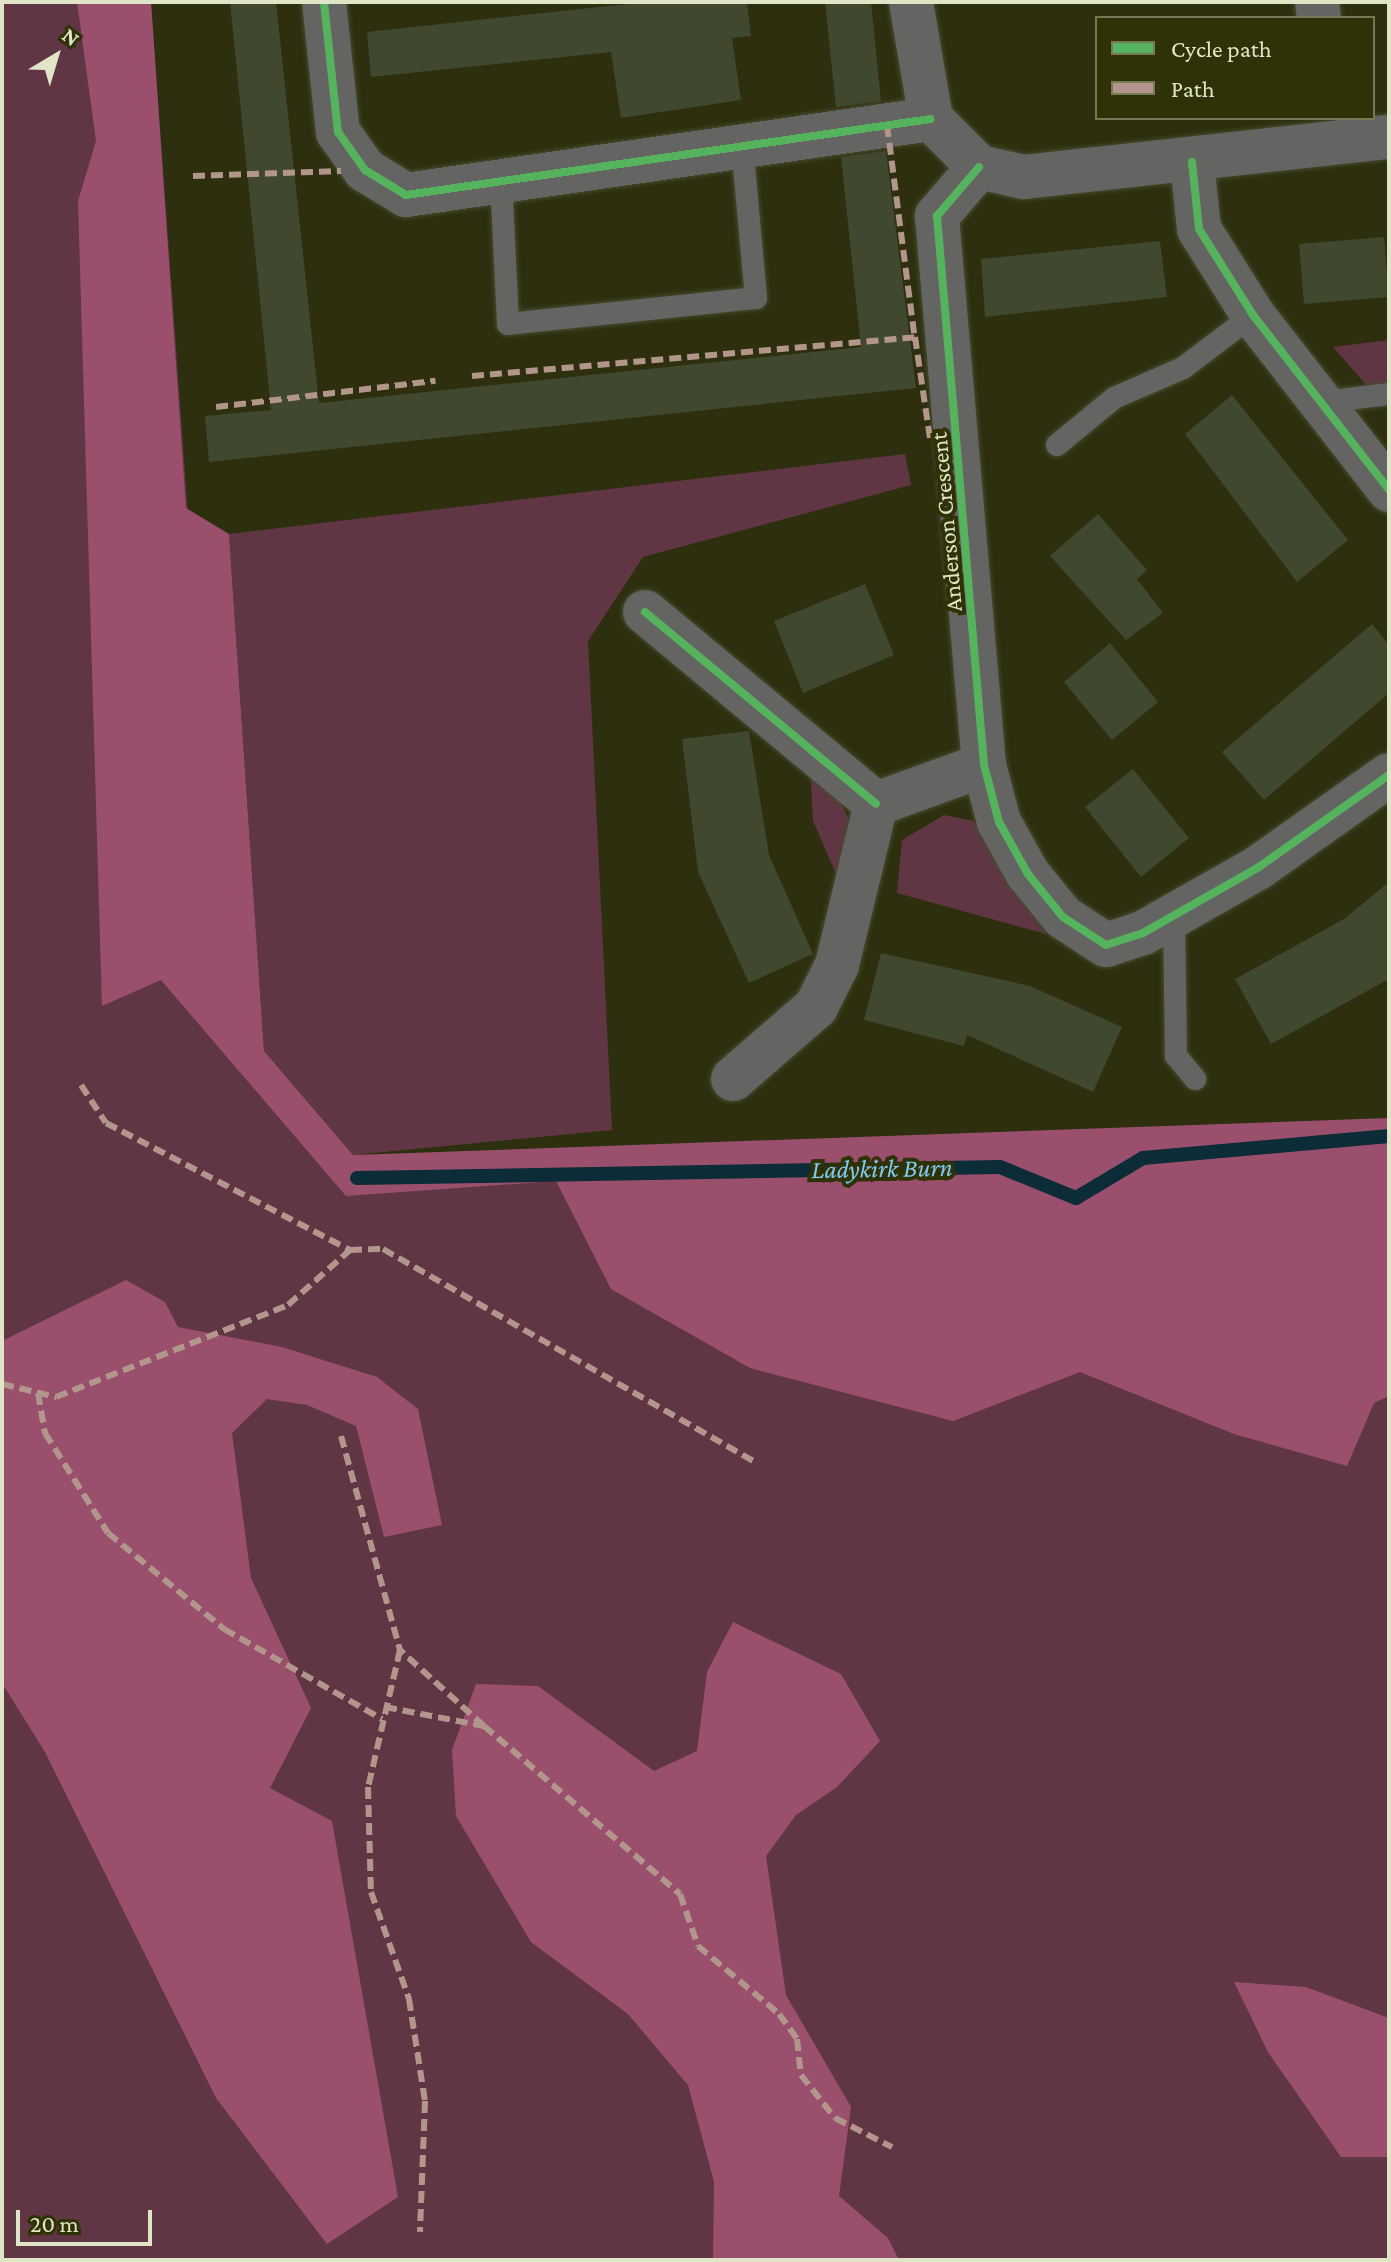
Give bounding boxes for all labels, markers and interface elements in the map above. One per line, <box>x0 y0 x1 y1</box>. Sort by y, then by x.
north arrow <box>16 16 96 96</box>
legend <box>1095 16 1375 120</box>
text: N <box>57 22 85 51</box>
text: Cycle path <box>1171 35 1272 62</box>
text: Path <box>1171 75 1215 102</box>
street label: Anderson Crescent <box>924 431 968 613</box>
water label: Ladykirk Burn <box>811 1152 953 1186</box>
scale bar <box>20 2194 156 2244</box>
text: 20 m <box>30 2210 79 2237</box>

